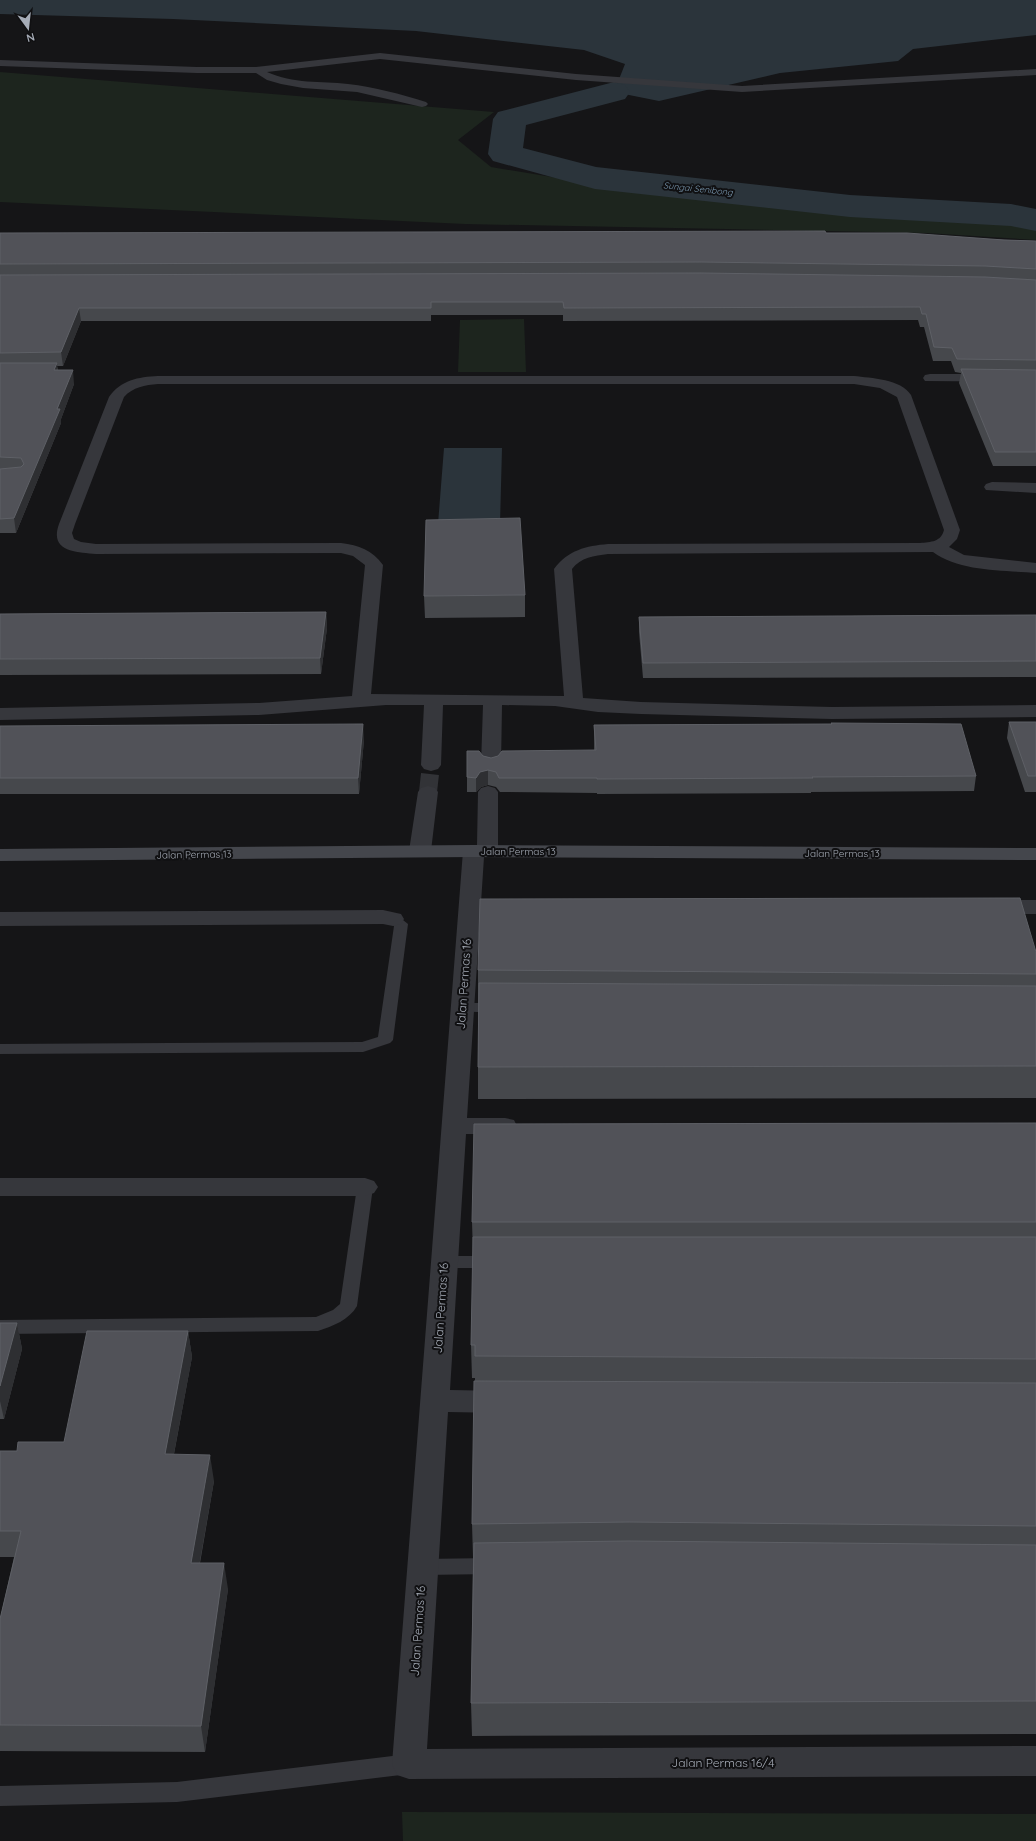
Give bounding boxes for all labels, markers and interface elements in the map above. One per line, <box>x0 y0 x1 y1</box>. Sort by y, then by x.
north arrow <box>8 8 48 48</box>
text: N <box>25 30 36 45</box>
water label: Sungai Senibong <box>663 179 735 198</box>
street label: Jalan Permas 13 <box>480 845 556 858</box>
street label: Jalan Permas 13 <box>156 847 232 862</box>
street label: Jalan Permas 13 <box>804 847 880 860</box>
street label: Jalan Permas 16 <box>453 938 474 1030</box>
street label: Jalan Permas 16 <box>430 1262 451 1354</box>
street label: Jalan Permas 16 <box>407 1585 428 1677</box>
street label: Jalan Permas 16/4 <box>671 1755 775 1770</box>

